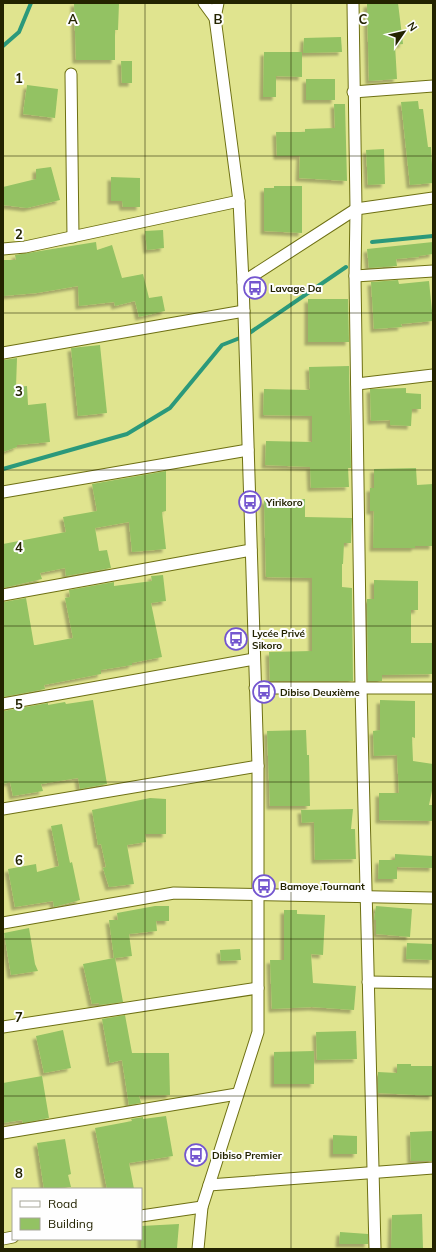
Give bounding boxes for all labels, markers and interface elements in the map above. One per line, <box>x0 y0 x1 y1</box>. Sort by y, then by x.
text: A <box>68 11 78 27</box>
text: B <box>214 11 223 27</box>
text: C <box>359 11 368 27</box>
north arrow <box>384 12 424 52</box>
text: N <box>404 19 420 34</box>
text: 1 <box>15 70 23 86</box>
text: 2 <box>15 226 23 242</box>
bus stop icon: Lavage Da <box>242 275 268 301</box>
place label: Lavage Da <box>270 282 322 295</box>
text: 3 <box>15 383 23 399</box>
bus stop icon: Yirikoro <box>237 489 263 515</box>
place label: Yirikoro <box>265 496 303 509</box>
text: 4 <box>15 539 23 555</box>
bus stop icon: Lycée Privé Sikoro <box>223 626 249 652</box>
place label: Lycée Privé Sikoro <box>252 627 306 652</box>
bus stop icon: Dibiso Deuxième <box>251 679 277 705</box>
place label: Dibiso Deuxième <box>280 686 360 699</box>
text: 5 <box>15 696 23 712</box>
text: 6 <box>15 852 23 868</box>
bus stop icon: Bamoye Tournant <box>251 873 277 899</box>
place label: Bamoye Tournant <box>280 880 365 893</box>
text: 7 <box>15 1009 23 1025</box>
bus stop icon: Dibiso Premier <box>183 1142 209 1168</box>
place label: Dibiso Premier <box>212 1149 282 1162</box>
text: 8 <box>15 1165 23 1181</box>
legend <box>12 1188 142 1240</box>
text: Road <box>48 1196 77 1211</box>
text: Building <box>48 1216 93 1231</box>

